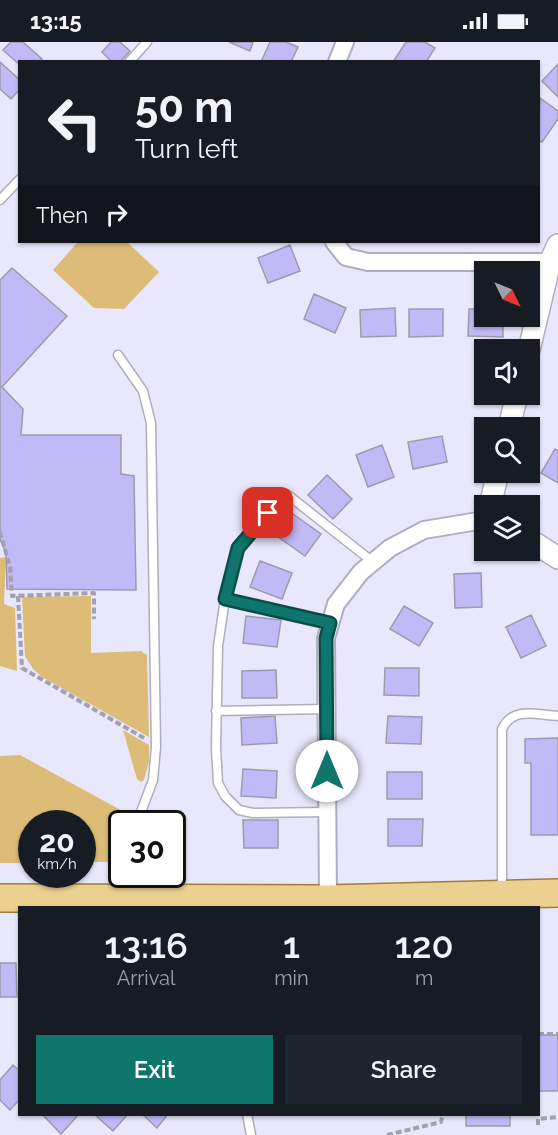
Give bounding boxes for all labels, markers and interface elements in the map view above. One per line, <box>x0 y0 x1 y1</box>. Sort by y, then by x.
text: 13:15 <box>30 8 82 34</box>
text: 50 m <box>135 83 233 132</box>
icon: left <box>36 84 114 162</box>
text: Turn left <box>135 133 238 164</box>
icon: right <box>100 198 133 231</box>
text: Then <box>36 202 88 228</box>
north arrow <box>474 261 540 327</box>
map controls <box>474 261 540 561</box>
button: sound <box>474 339 540 405</box>
button: search <box>474 417 540 483</box>
pin <box>242 487 293 538</box>
button: layers <box>474 495 540 561</box>
icon: arrive <box>251 496 284 529</box>
position arrow <box>295 739 359 803</box>
speed limit sign: 30 <box>108 810 186 888</box>
text: 20 <box>39 824 75 859</box>
text: km/h <box>37 855 77 873</box>
text: 13:16 <box>104 924 188 966</box>
text: 1 <box>283 924 300 966</box>
text: 120 <box>395 924 454 966</box>
text: Arrival <box>117 966 175 990</box>
text: min <box>274 966 309 990</box>
text: m <box>415 966 433 990</box>
button: Exit <box>36 1035 273 1104</box>
button: Share <box>285 1035 522 1104</box>

